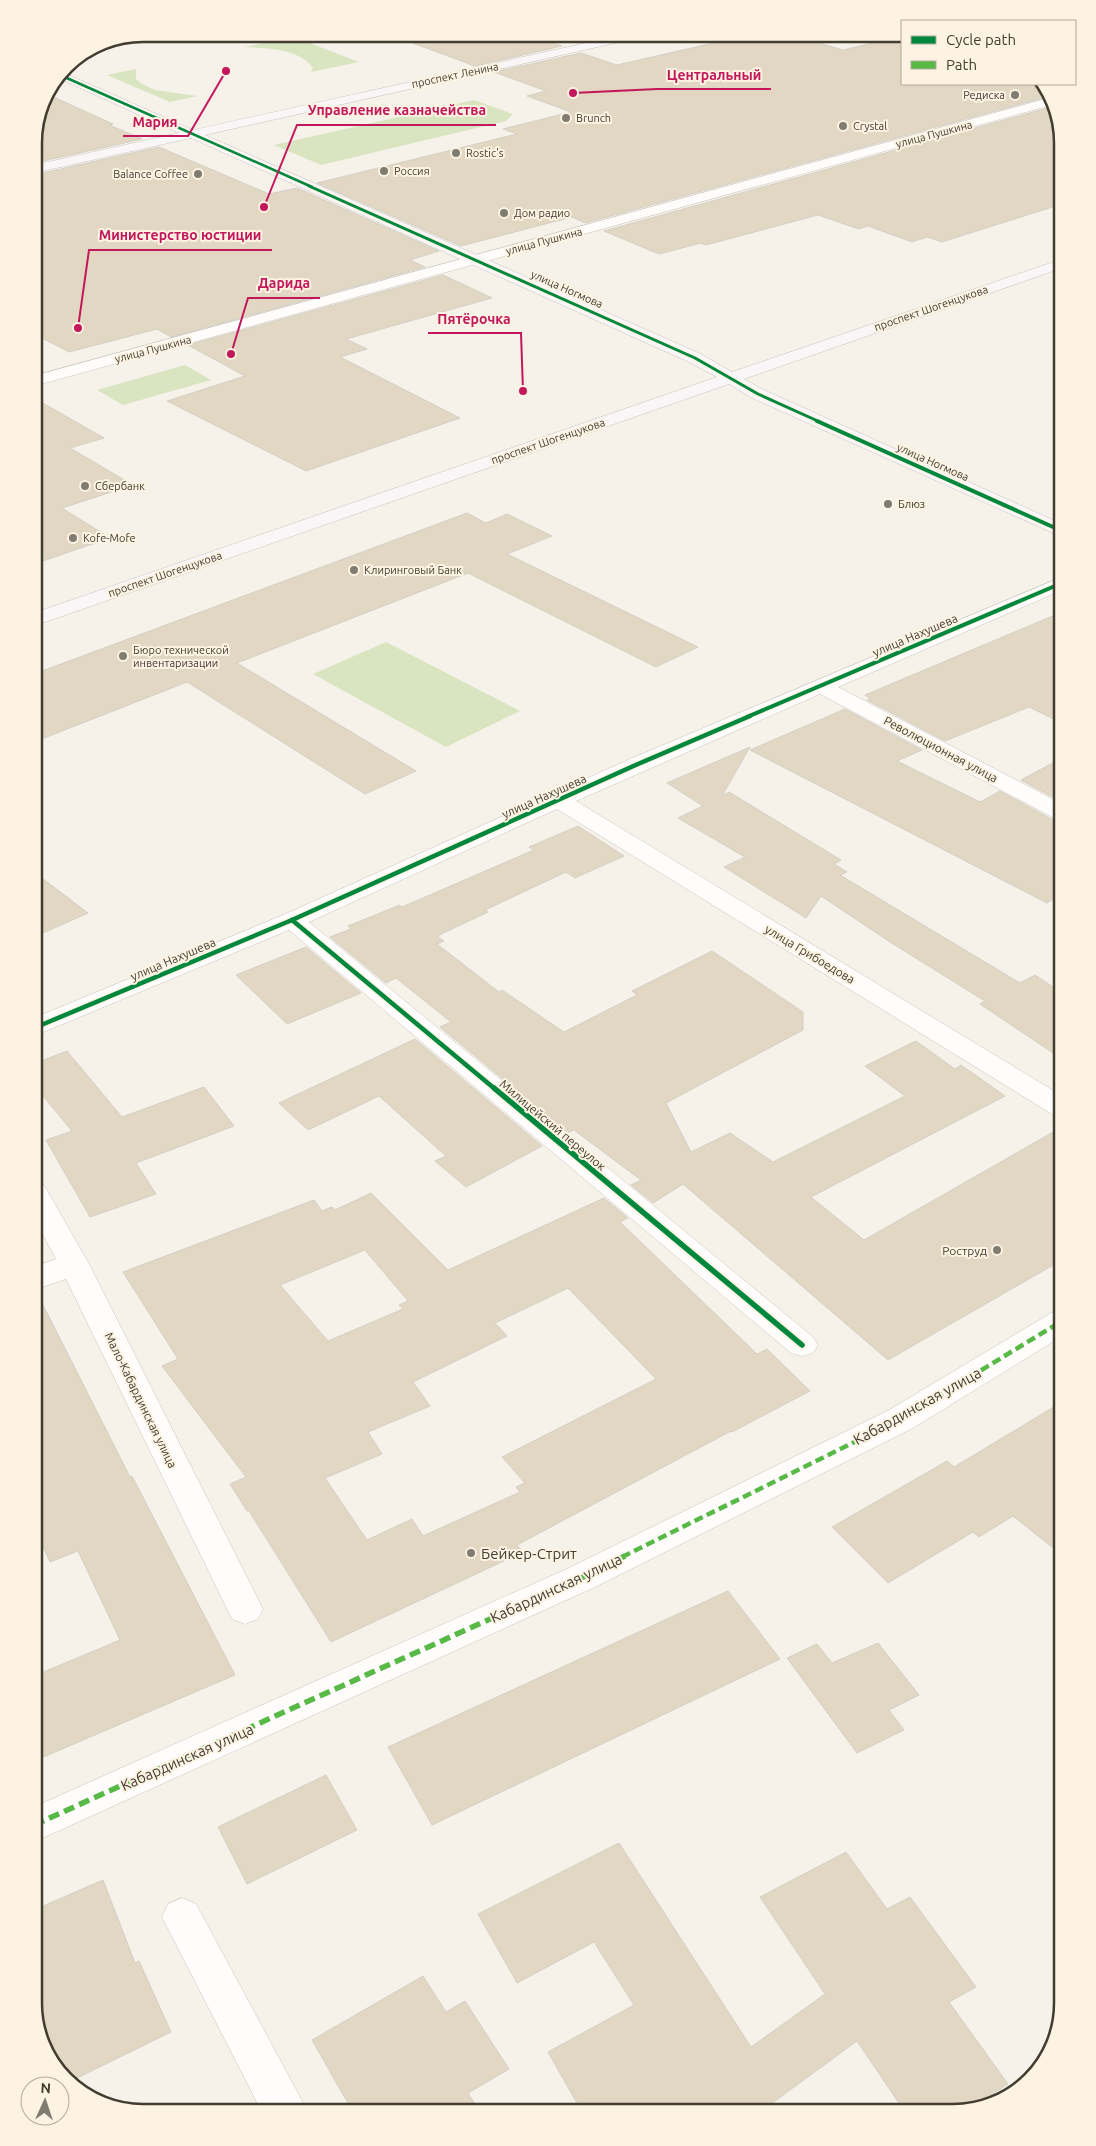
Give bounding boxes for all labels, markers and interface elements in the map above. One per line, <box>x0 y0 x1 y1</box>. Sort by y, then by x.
legend <box>901 20 1076 85</box>
text: Cycle path <box>946 31 1016 48</box>
text: Path <box>946 56 977 73</box>
street label: проспект Ленина <box>410 60 500 90</box>
callout: Центральный <box>657 60 771 89</box>
text: Центральный <box>667 67 761 83</box>
place label: Редиска <box>963 89 1005 101</box>
marker: Редиска <box>1009 89 1021 101</box>
callout: Управление казначейства <box>297 96 496 125</box>
text: Управление казначейства <box>308 102 486 118</box>
callout: Мария <box>123 107 188 136</box>
marker: Brunch <box>560 112 572 124</box>
place label: Brunch <box>576 112 611 124</box>
text: Мария <box>132 114 178 130</box>
street label: улица Пушкина <box>894 118 974 150</box>
marker: Crystal <box>837 120 849 132</box>
place label: Crystal <box>853 120 887 132</box>
marker: Rostic's <box>450 147 462 159</box>
place label: Rostic's <box>466 147 504 159</box>
marker: Россия <box>378 165 390 177</box>
place label: Россия <box>394 165 430 177</box>
place label: Balance Coffee <box>113 168 188 180</box>
marker: Balance Coffee <box>192 168 204 180</box>
marker: Дом радио <box>498 207 510 219</box>
place label: Дом радио <box>514 207 570 219</box>
callout: Министерство юстиции <box>89 221 272 250</box>
street label: улица Пушкина <box>504 225 584 257</box>
text: Министерство юстиции <box>99 227 261 243</box>
street label: улица Ногмова <box>529 268 605 310</box>
callout: Дарида <box>248 269 320 298</box>
text: Дарида <box>258 275 310 291</box>
street label: проспект Шогенцукова <box>873 283 989 333</box>
callout: Пятёрочка <box>428 304 521 333</box>
text: Пятёрочка <box>437 311 511 327</box>
street label: улица Пушкина <box>113 333 193 365</box>
street label: проспект Шогенцукова <box>490 416 606 466</box>
street label: улица Ногмова <box>895 441 971 483</box>
marker: Сбербанк <box>79 480 91 492</box>
place label: Сбербанк <box>95 480 145 492</box>
marker: Блюз <box>882 498 894 510</box>
place label: Блюз <box>898 498 925 510</box>
marker: Kofe-Mofe <box>67 532 79 544</box>
place label: Kofe-Mofe <box>83 532 136 544</box>
street label: проспект Шогенцукова <box>107 549 223 599</box>
marker: Клиринговый Банк <box>348 564 360 576</box>
place label: Клиринговый Банк <box>364 564 462 576</box>
street label: улица Нахушева <box>871 611 959 659</box>
place label: Бюро технической инвентаризации <box>133 644 229 669</box>
marker: Бюро технической инвентаризации <box>117 650 129 662</box>
street label: Революционная улица <box>882 713 1000 785</box>
street label: улица Нахушева <box>500 772 588 820</box>
street label: улица Грибоедова <box>763 922 857 986</box>
street label: улица Нахушева <box>129 935 217 983</box>
street label: Милицейский переулок <box>497 1077 609 1173</box>
place label: Роструд <box>942 1244 987 1257</box>
marker: Роструд <box>991 1244 1003 1256</box>
street label: Мало-Кабардинская улица <box>102 1330 180 1470</box>
street label: Кабардинская улица <box>850 1364 984 1448</box>
place label: Бейкер-Стрит <box>481 1545 577 1562</box>
marker: Бейкер-Стрит <box>465 1547 477 1559</box>
street label: Кабардинская улица <box>487 1550 625 1626</box>
street label: Кабардинская улица <box>118 1720 256 1794</box>
north arrow <box>20 2076 70 2126</box>
text: N <box>40 2080 51 2096</box>

